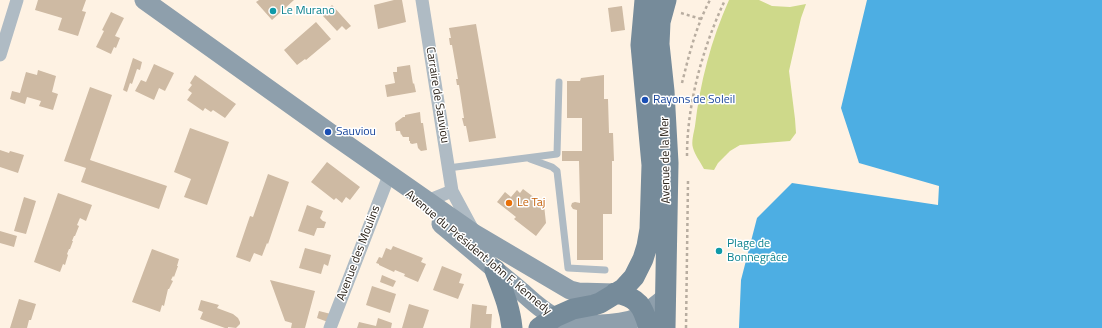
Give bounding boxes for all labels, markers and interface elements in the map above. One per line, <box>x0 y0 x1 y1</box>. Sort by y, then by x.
place label: Le Murano <box>281 4 335 18</box>
marker: Le Murano <box>268 6 278 16</box>
street label: Carraire de Sauviou <box>422 46 452 144</box>
place label: Rayons de Soleil <box>653 93 735 107</box>
marker: Rayons de Soleil <box>640 95 650 105</box>
street label: Avenue de la Mer <box>658 116 674 204</box>
place label: Sauviou <box>336 125 376 139</box>
marker: Sauviou <box>323 127 333 137</box>
street label: Avenue du Président John F. Kennedy <box>402 188 554 318</box>
place label: Le Taj <box>517 196 545 210</box>
marker: Le Taj <box>504 198 514 208</box>
street label: Avenue des Moulins <box>334 203 384 303</box>
place label: Plage de Bonnegrâce <box>727 237 787 265</box>
marker: Plage de Bonnegrâce <box>714 246 724 256</box>

